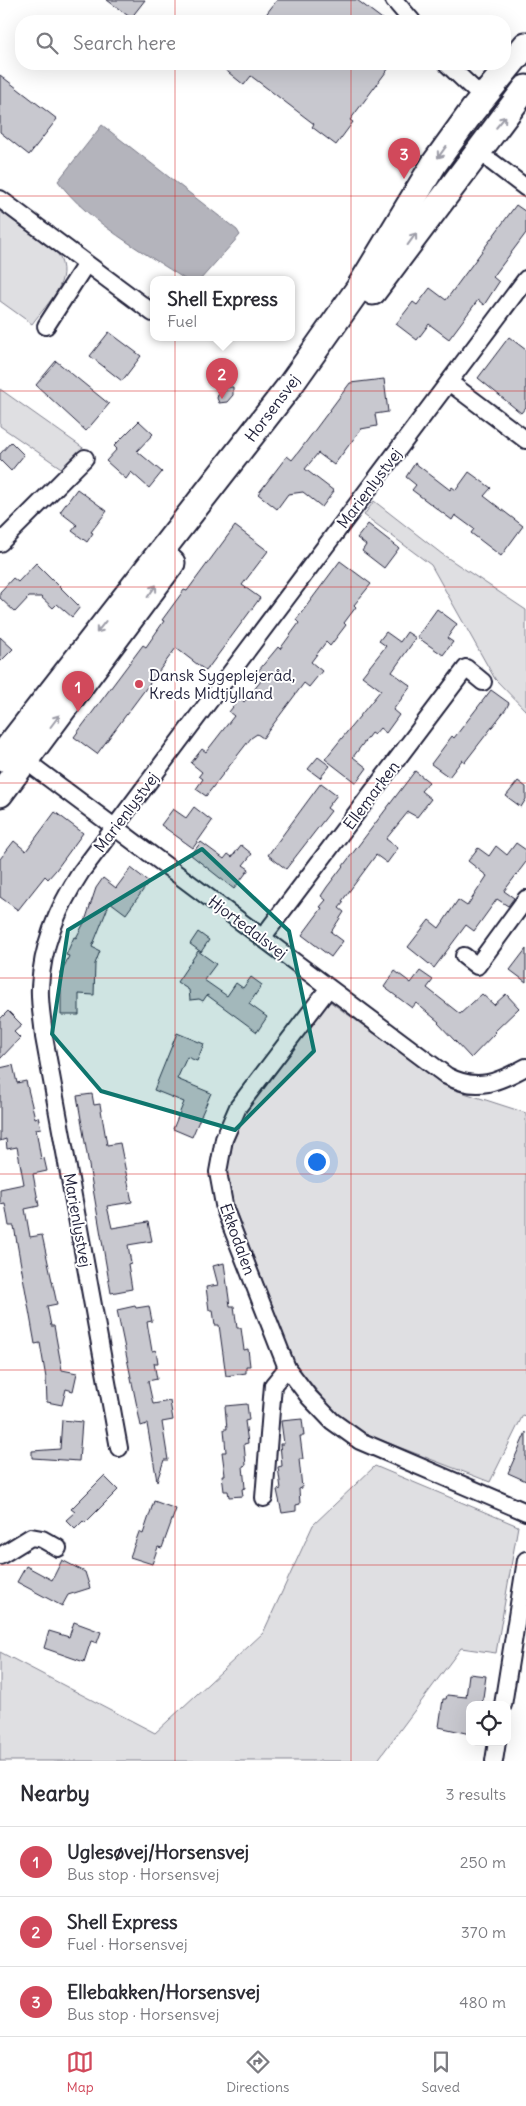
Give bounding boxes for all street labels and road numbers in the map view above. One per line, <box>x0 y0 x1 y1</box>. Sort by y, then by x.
street label: Horsensvej <box>240 370 304 446</box>
street label: Marienlystvej <box>332 444 406 532</box>
street label: Ellemarken <box>339 757 403 833</box>
street label: Marienlystvej <box>89 768 163 856</box>
street label: Hjortedalsvej <box>205 891 291 963</box>
street label: Marienlystvej <box>60 1171 96 1269</box>
street label: Ekkodalen <box>216 1201 260 1277</box>

